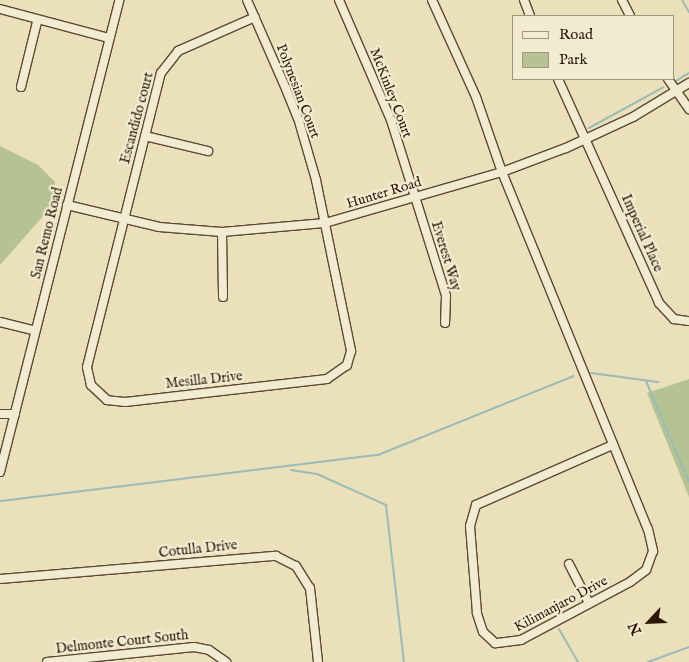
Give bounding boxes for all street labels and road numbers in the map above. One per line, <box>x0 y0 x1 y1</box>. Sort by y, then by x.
street label: Polynesian Court <box>272 41 324 141</box>
street label: McKinley Court <box>366 46 416 140</box>
street label: Escandido court <box>117 70 157 166</box>
street label: Hunter Road <box>344 174 424 212</box>
street label: San Remo Road <box>28 185 66 281</box>
street label: Imperial Place <box>617 192 667 274</box>
street label: Everest Way <box>427 219 465 293</box>
street label: Mesilla Drive <box>165 368 243 392</box>
street label: Cotulla Drive <box>158 537 238 561</box>
street label: Kilimanjaro Drive <box>511 572 611 636</box>
street label: Delmonte Court South <box>55 627 189 657</box>

